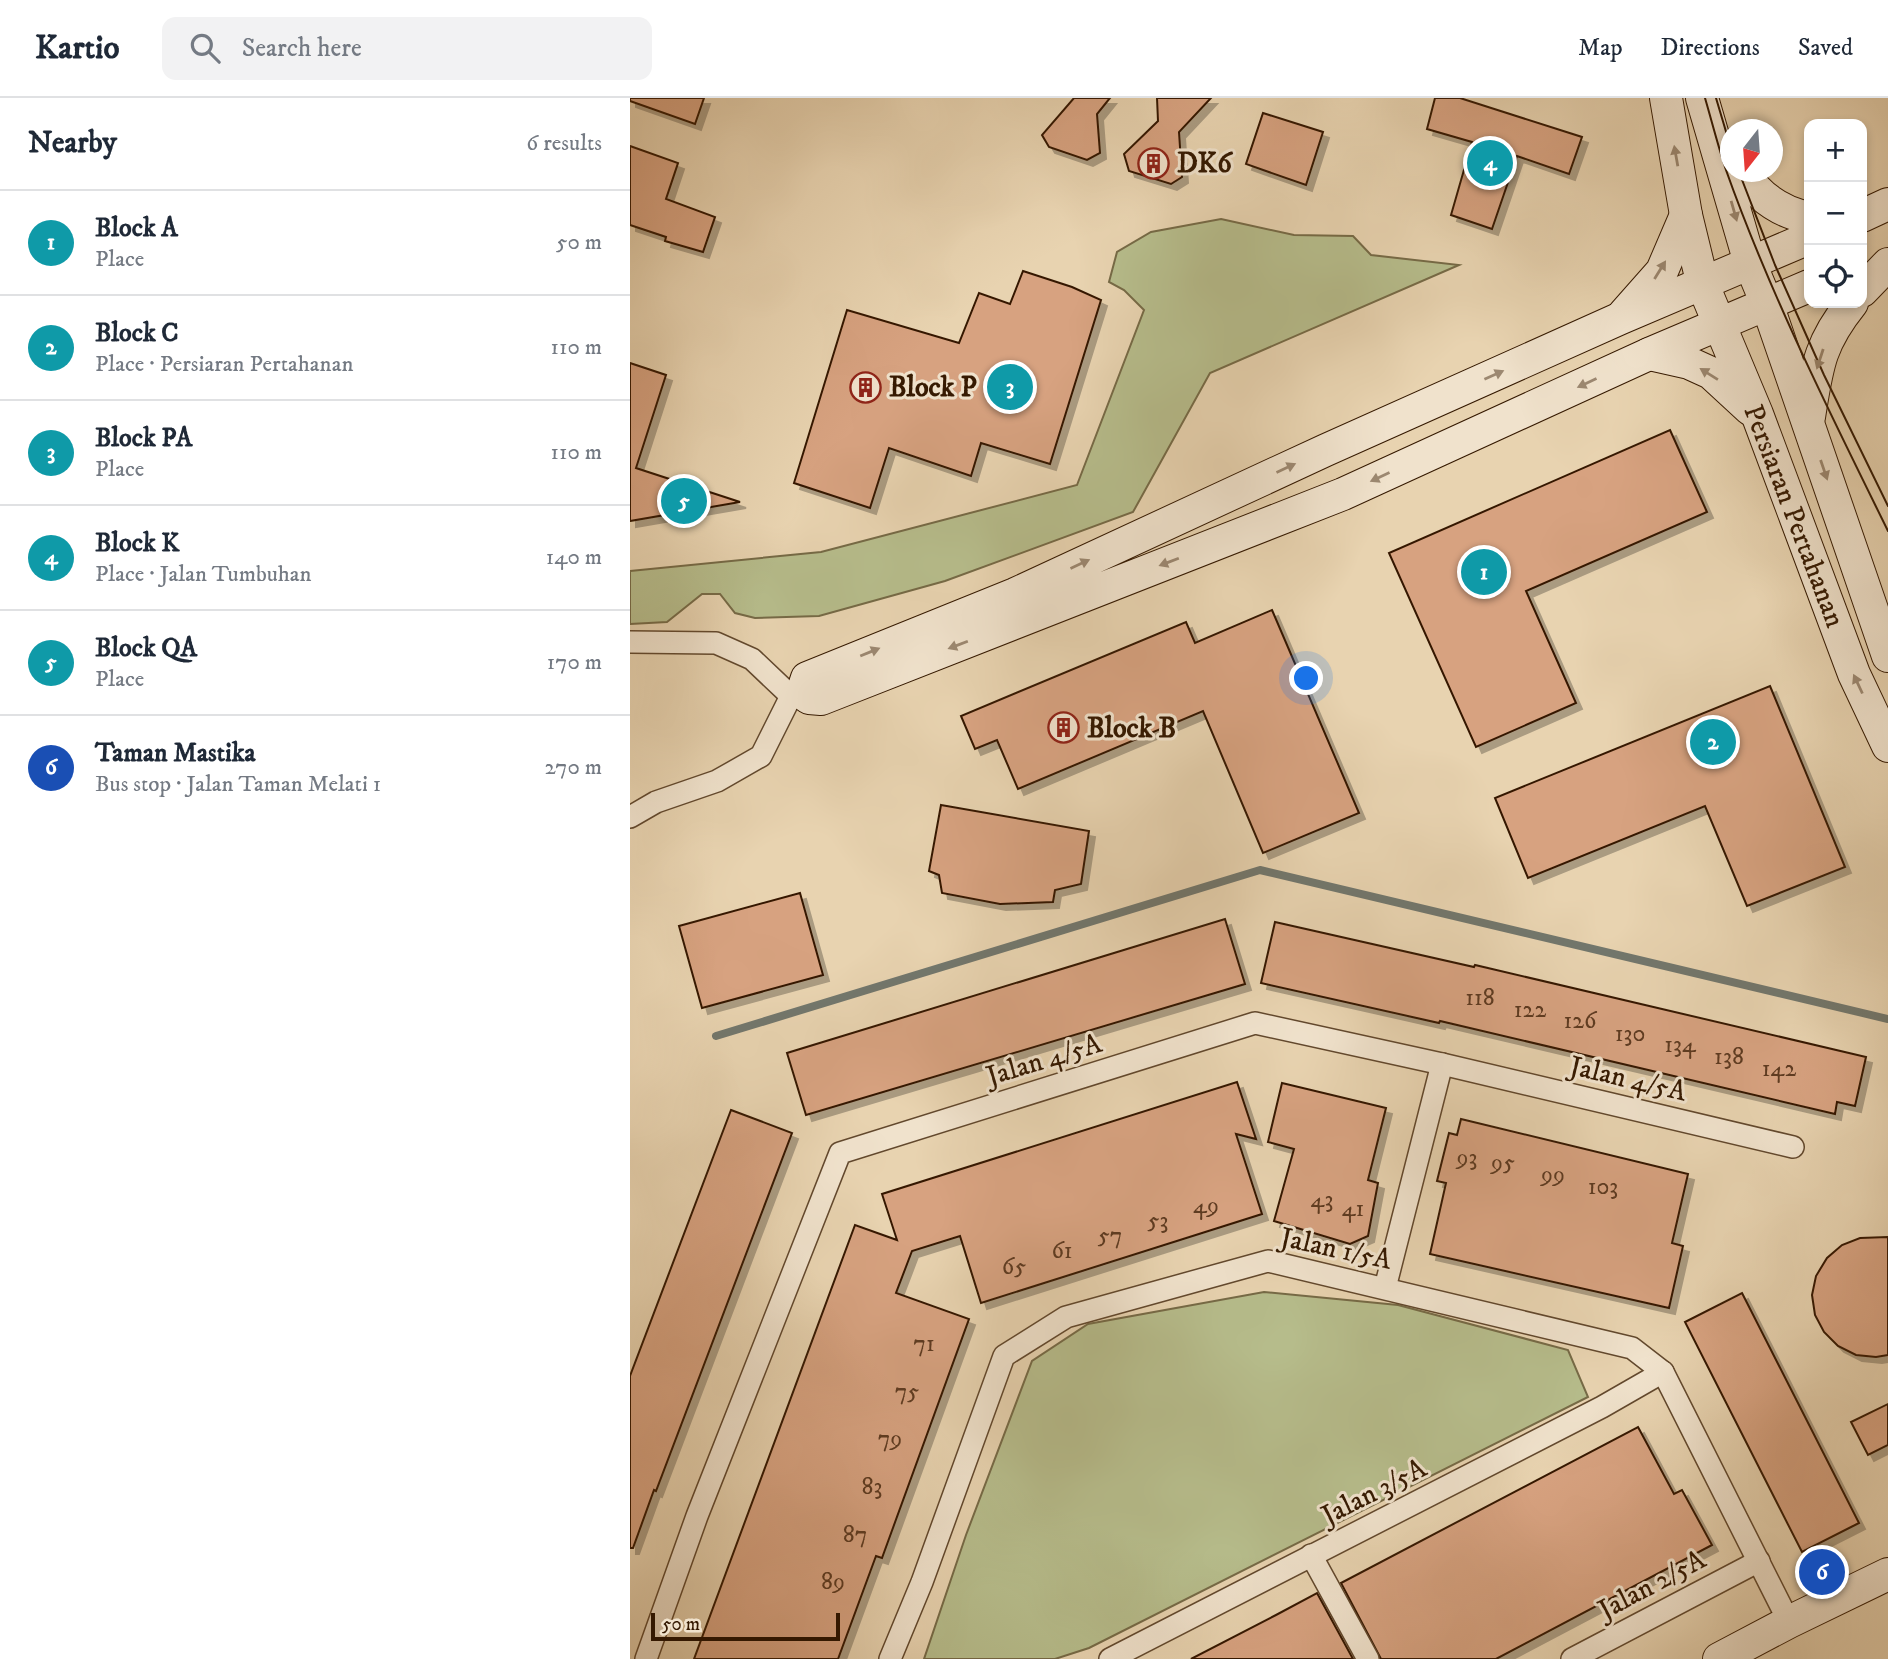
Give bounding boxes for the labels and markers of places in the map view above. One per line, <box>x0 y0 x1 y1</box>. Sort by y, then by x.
pin: 4 <box>1467 137 1513 189</box>
building icon: DK6 <box>1137 146 1171 180</box>
place label: DK6 <box>1177 146 1233 181</box>
pin: 3 <box>987 361 1033 413</box>
building icon: Block P <box>849 370 883 404</box>
place label: Block P <box>889 370 977 405</box>
pin: 5 <box>661 475 707 527</box>
pin: 1 <box>1461 546 1507 598</box>
building icon: Block B <box>1047 711 1081 745</box>
place label: Block B <box>1087 711 1176 746</box>
pin: 2 <box>1690 716 1736 768</box>
pin: 6 <box>1799 1546 1845 1598</box>

